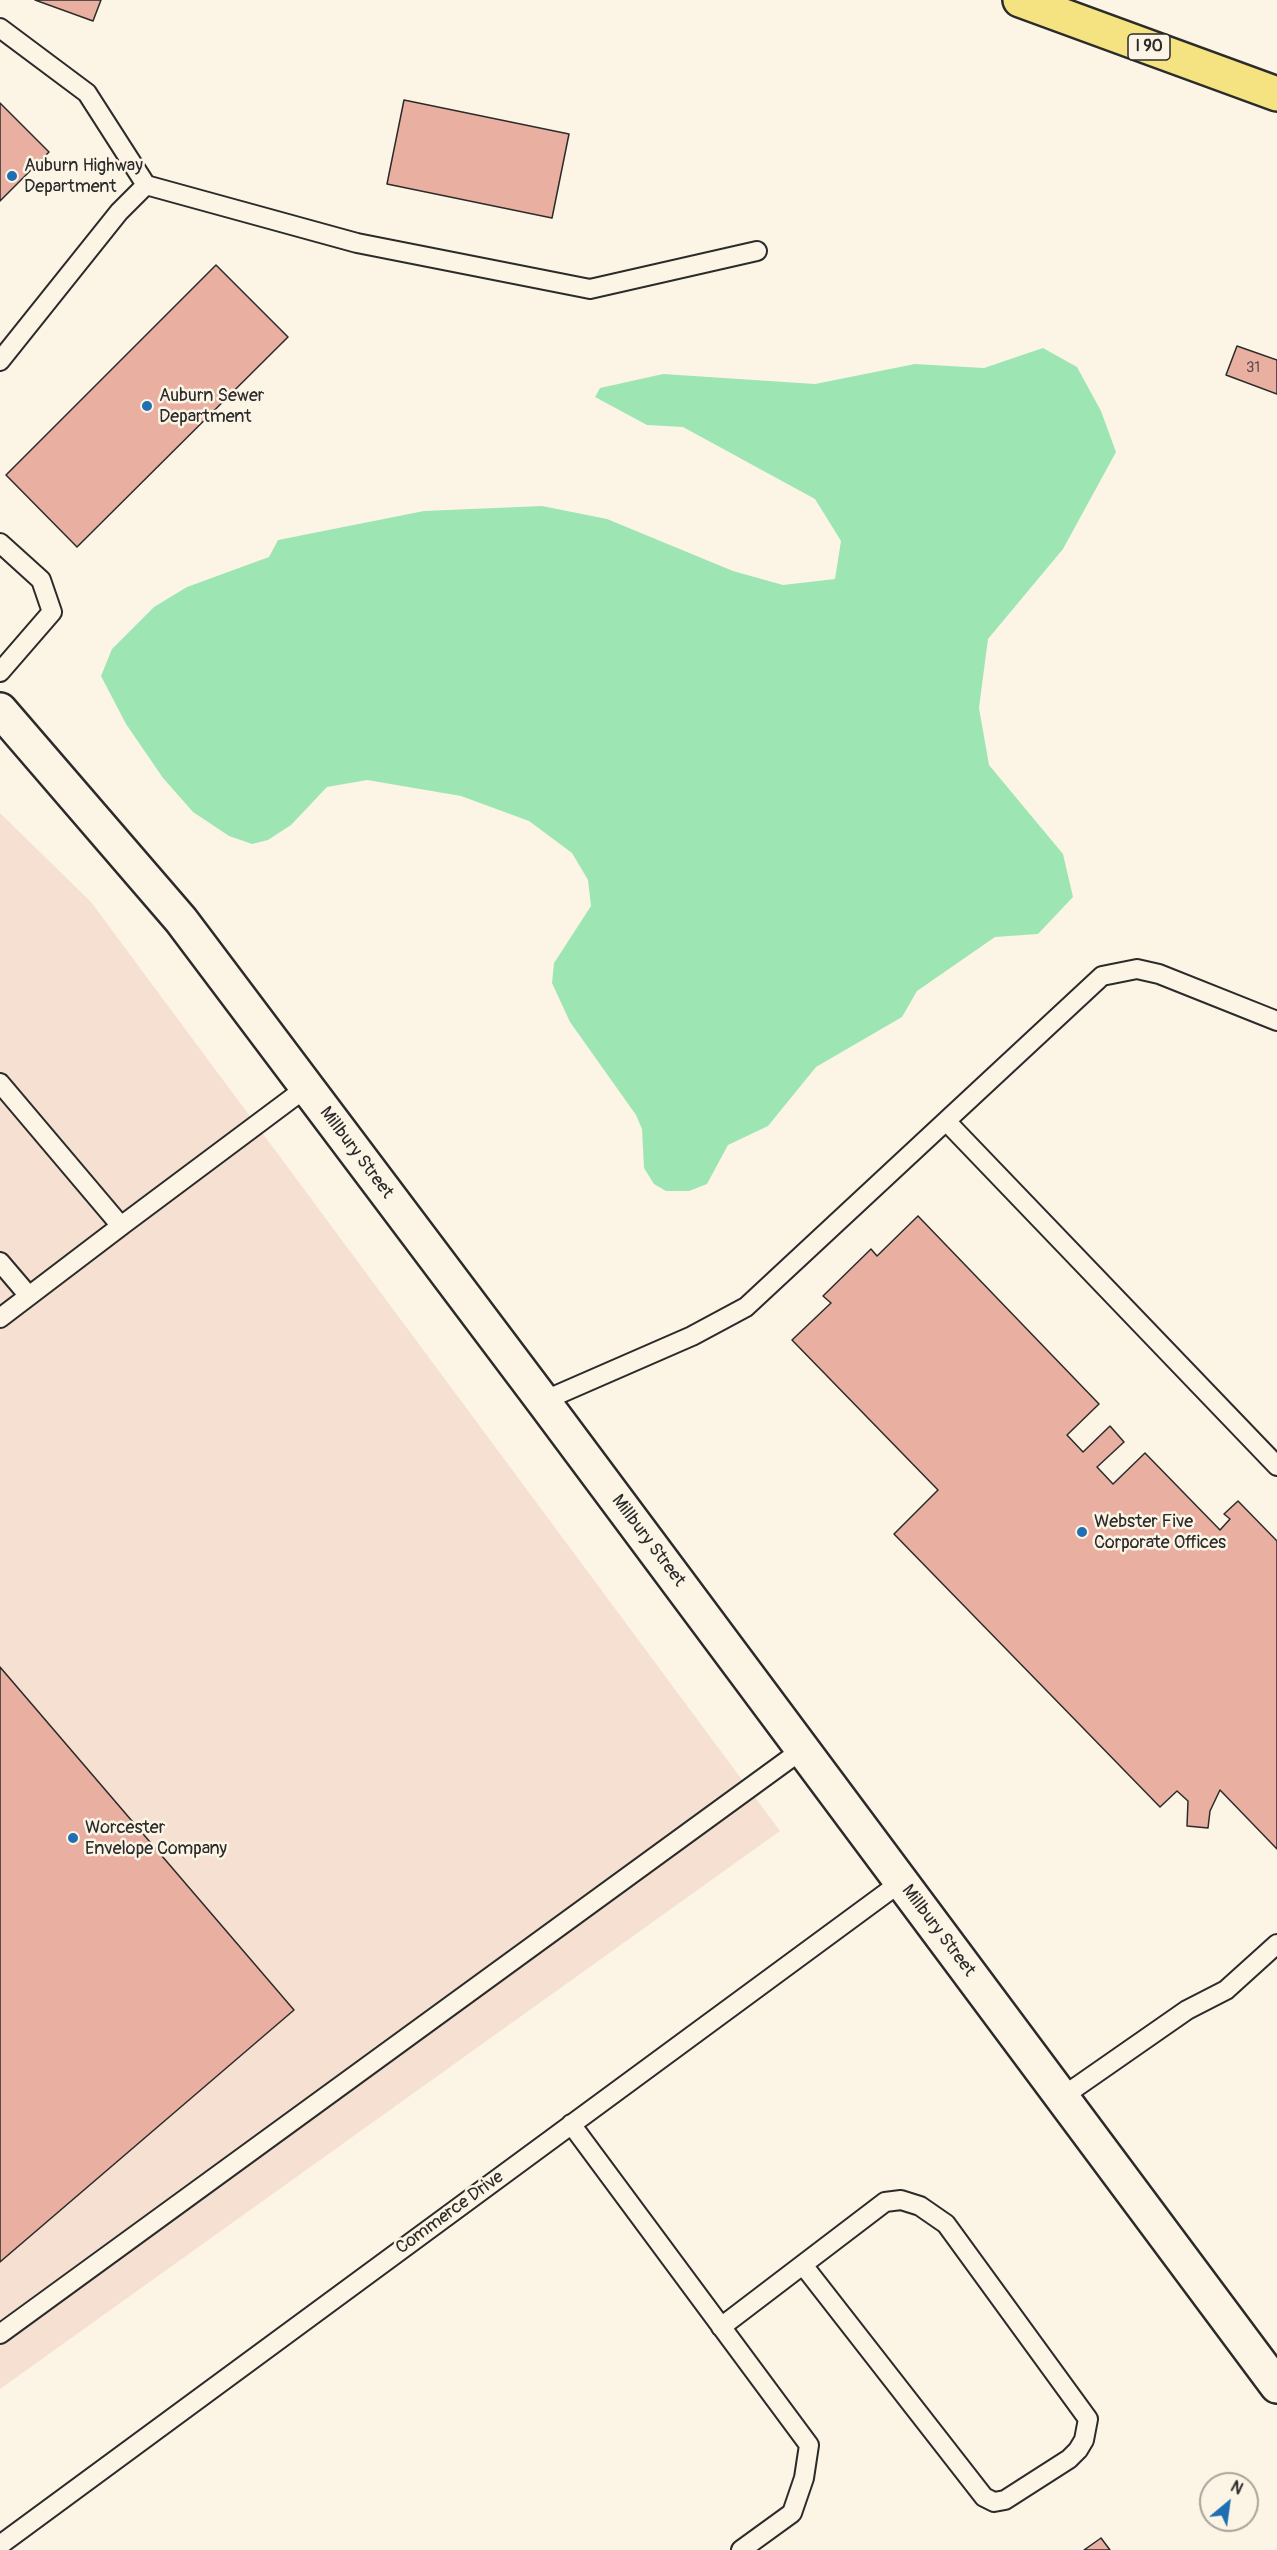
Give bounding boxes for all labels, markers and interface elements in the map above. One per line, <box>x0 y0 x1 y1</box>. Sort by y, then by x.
road number: I 90 <box>1128 34 1170 60</box>
place label: Auburn Highway Department <box>24 155 143 198</box>
marker: Auburn Highway Department <box>5 169 19 183</box>
house number: 31 <box>1246 359 1260 377</box>
place label: Auburn Sewer Department <box>159 385 264 428</box>
marker: Auburn Sewer Department <box>140 399 154 413</box>
street label: Millbury Street <box>314 1103 398 1203</box>
street label: Millbury Street <box>606 1491 690 1591</box>
place label: Webster Five Corporate Offices <box>1094 1511 1226 1553</box>
marker: Webster Five Corporate Offices <box>1075 1525 1089 1539</box>
place label: Worcester Envelope Company <box>85 1817 227 1860</box>
marker: Worcester Envelope Company <box>66 1831 80 1845</box>
street label: Millbury Street <box>896 1881 980 1981</box>
street label: Commerce Drive <box>392 2167 508 2259</box>
north arrow <box>1199 2472 1259 2532</box>
text: N <box>1227 2477 1246 2499</box>

